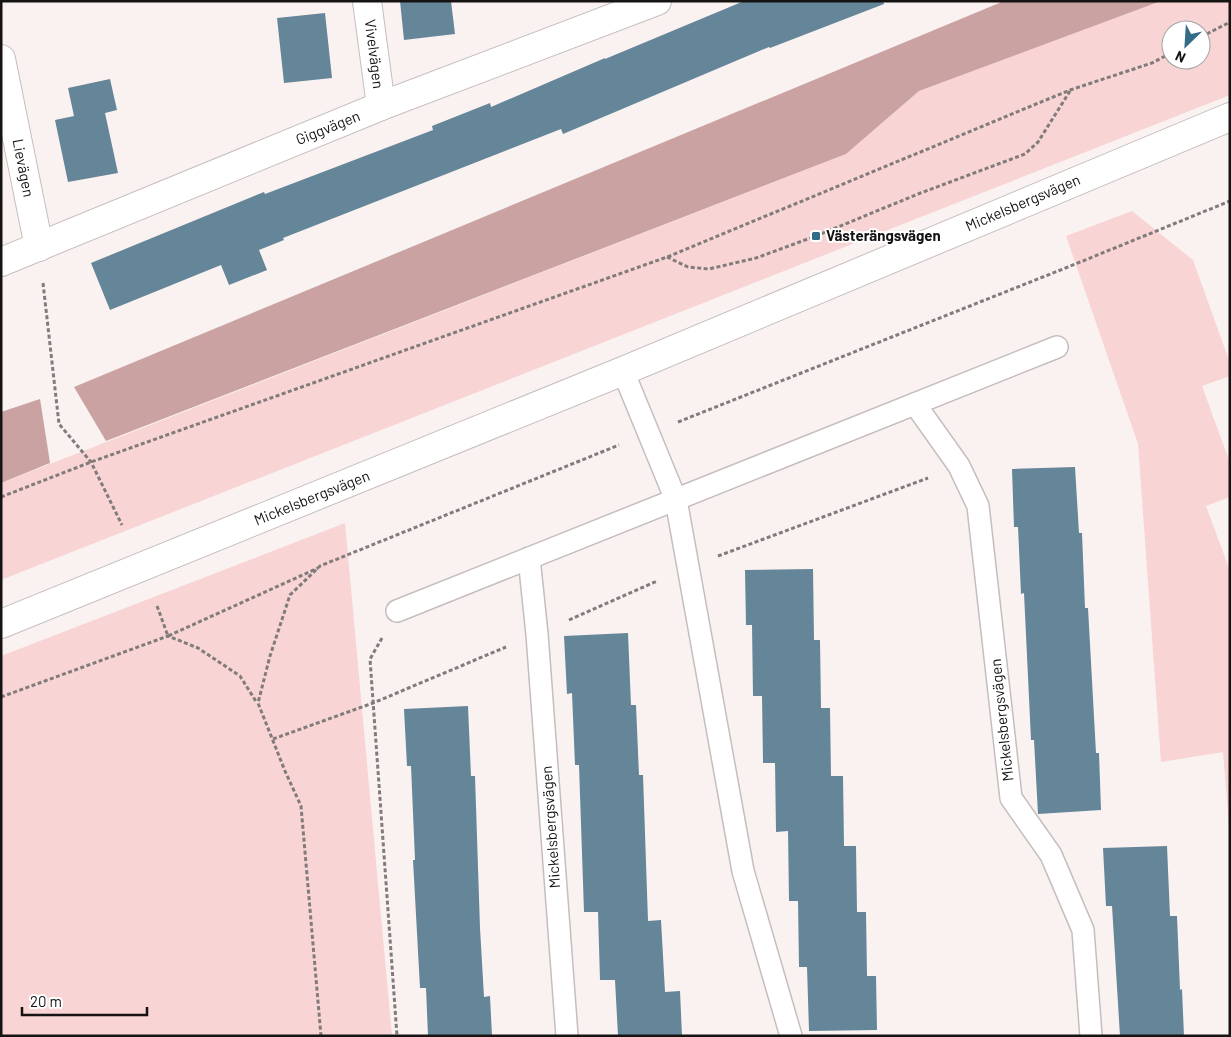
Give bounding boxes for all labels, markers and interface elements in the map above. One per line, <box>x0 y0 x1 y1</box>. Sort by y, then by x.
street label: Vivelvägen <box>362 18 388 90</box>
north arrow <box>1161 20 1211 70</box>
text: N <box>1172 48 1188 67</box>
street label: Giggvägen <box>293 106 362 148</box>
street label: Lievägen <box>10 137 38 198</box>
street label: Mickelsbergsvägen <box>962 170 1083 234</box>
place label: Västerängsvägen <box>826 226 941 244</box>
marker: Västerängsvägen <box>810 230 822 242</box>
street label: Mickelsbergsvägen <box>251 466 372 528</box>
street label: Mickelsbergsvägen <box>986 658 1016 782</box>
street label: Mickelsbergsvägen <box>537 765 563 889</box>
scale bar <box>22 984 148 1016</box>
text: 20 m <box>30 992 62 1010</box>

